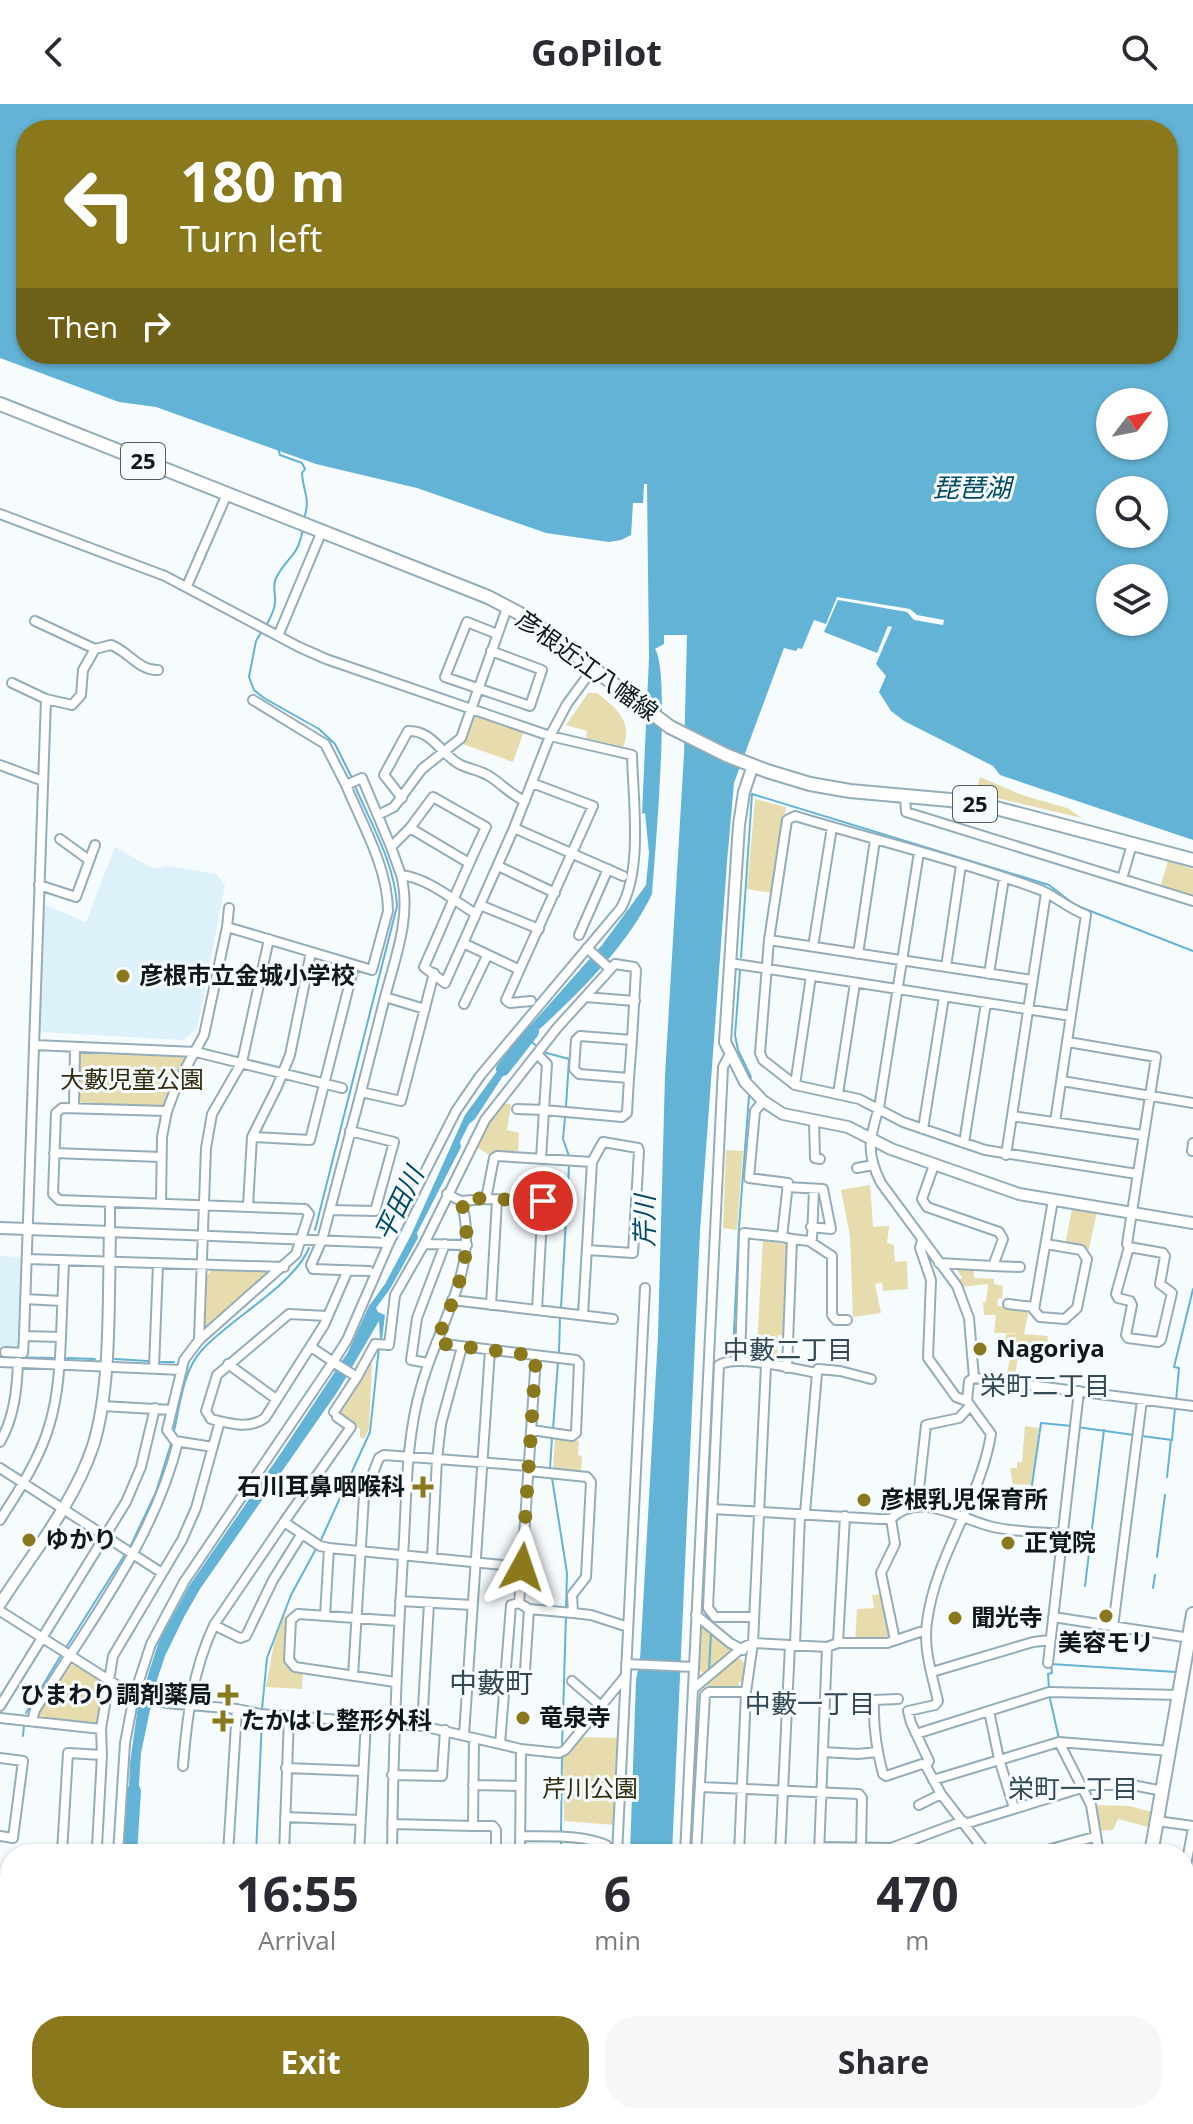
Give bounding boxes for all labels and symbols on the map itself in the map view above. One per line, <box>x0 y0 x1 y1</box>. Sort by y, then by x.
north arrow <box>1096 388 1168 460</box>
road number: 25 <box>121 443 165 479</box>
water label: 琵琶湖 <box>933 469 1015 505</box>
street label: 彦根近江八幡線 <box>510 602 666 728</box>
road number: 25 <box>953 786 997 822</box>
place label: 彦根市立金城小学校 <box>139 958 355 991</box>
marker: 彦根市立金城小学校 <box>114 967 132 985</box>
park label: 大藪児童公園 <box>60 1062 204 1095</box>
water label: 平田川 <box>365 1158 433 1247</box>
pin <box>509 1167 577 1235</box>
water label: 芹川 <box>626 1192 662 1247</box>
district label: 中藪二丁目 <box>723 1331 853 1367</box>
place label: Nagoriya <box>996 1331 1105 1364</box>
marker: Nagoriya <box>971 1340 989 1358</box>
district label: 栄町二丁目 <box>980 1367 1110 1403</box>
place label: 石川耳鼻咽喉科 <box>237 1469 405 1502</box>
marker: 石川耳鼻咽喉科 <box>412 1476 434 1498</box>
place label: 彦根乳児保育所 <box>880 1482 1048 1515</box>
marker: 彦根乳児保育所 <box>855 1491 873 1509</box>
place label: ゆかり <box>45 1522 117 1555</box>
position arrow <box>480 1525 564 1609</box>
place label: 正覚院 <box>1024 1525 1096 1558</box>
marker: ゆかり <box>20 1531 38 1549</box>
marker: 正覚院 <box>999 1534 1017 1552</box>
place label: 聞光寺 <box>971 1600 1043 1633</box>
marker: 美容モリ <box>1097 1607 1115 1625</box>
marker: 聞光寺 <box>946 1609 964 1627</box>
place label: 美容モリ <box>1058 1625 1154 1658</box>
district label: 中藪町 <box>449 1663 533 1701</box>
place label: ひまわり調剤薬局 <box>20 1677 212 1710</box>
district label: 中藪一丁目 <box>745 1685 875 1721</box>
marker: ひまわり調剤薬局 <box>219 1686 237 1704</box>
place label: 竜泉寺 <box>539 1700 611 1733</box>
place label: たかはし整形外科 <box>241 1703 432 1736</box>
marker: 竜泉寺 <box>514 1709 532 1727</box>
marker: たかはし整形外科 <box>212 1710 234 1732</box>
district label: 栄町一丁目 <box>1008 1770 1138 1806</box>
park label: 芹川公園 <box>542 1771 638 1804</box>

